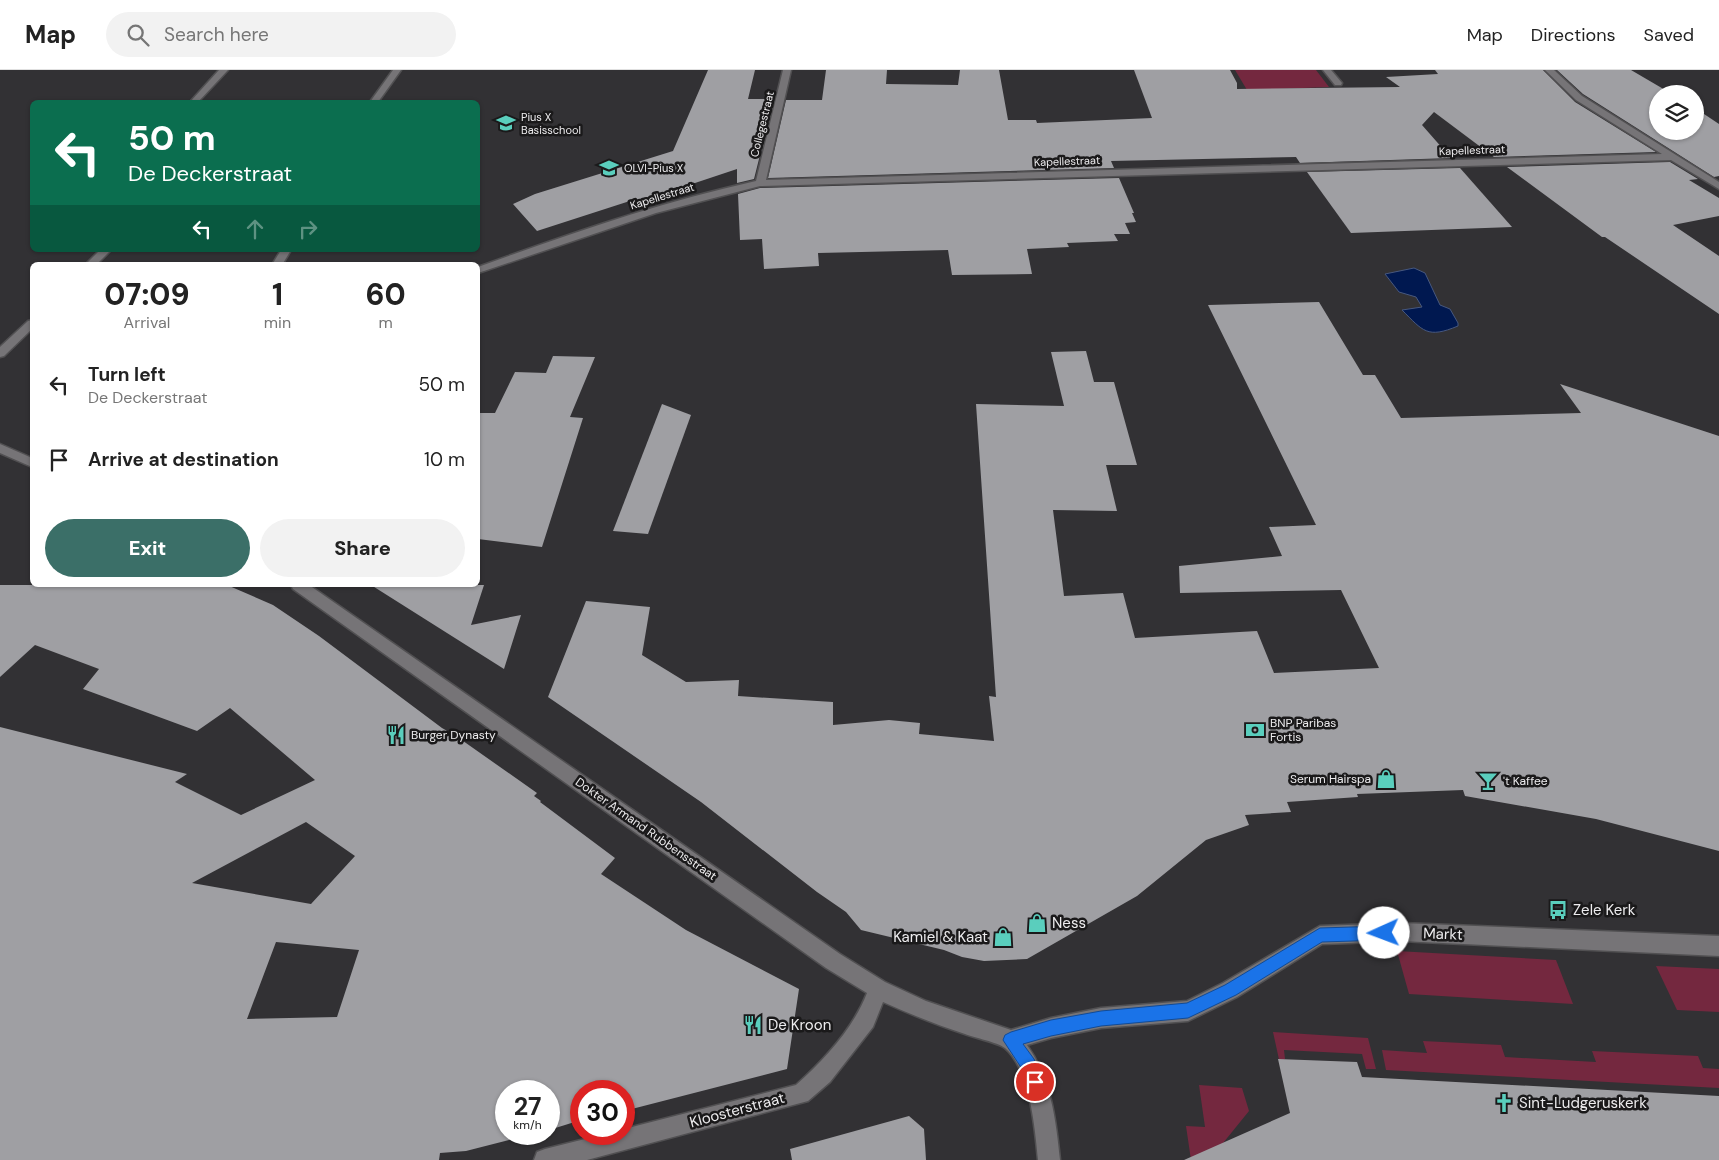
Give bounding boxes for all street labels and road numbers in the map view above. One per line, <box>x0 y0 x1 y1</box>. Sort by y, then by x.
street label: Collegestraat <box>747 90 777 158</box>
street label: Kapellestraat <box>1439 142 1505 158</box>
street label: Kapellestraat <box>1034 153 1100 169</box>
street label: Kapellestraat <box>628 180 696 212</box>
street label: Dokter Armand Rubbensstraat <box>572 774 720 884</box>
street label: Markt <box>1423 923 1463 945</box>
street label: Kloosterstraat <box>687 1088 787 1132</box>

